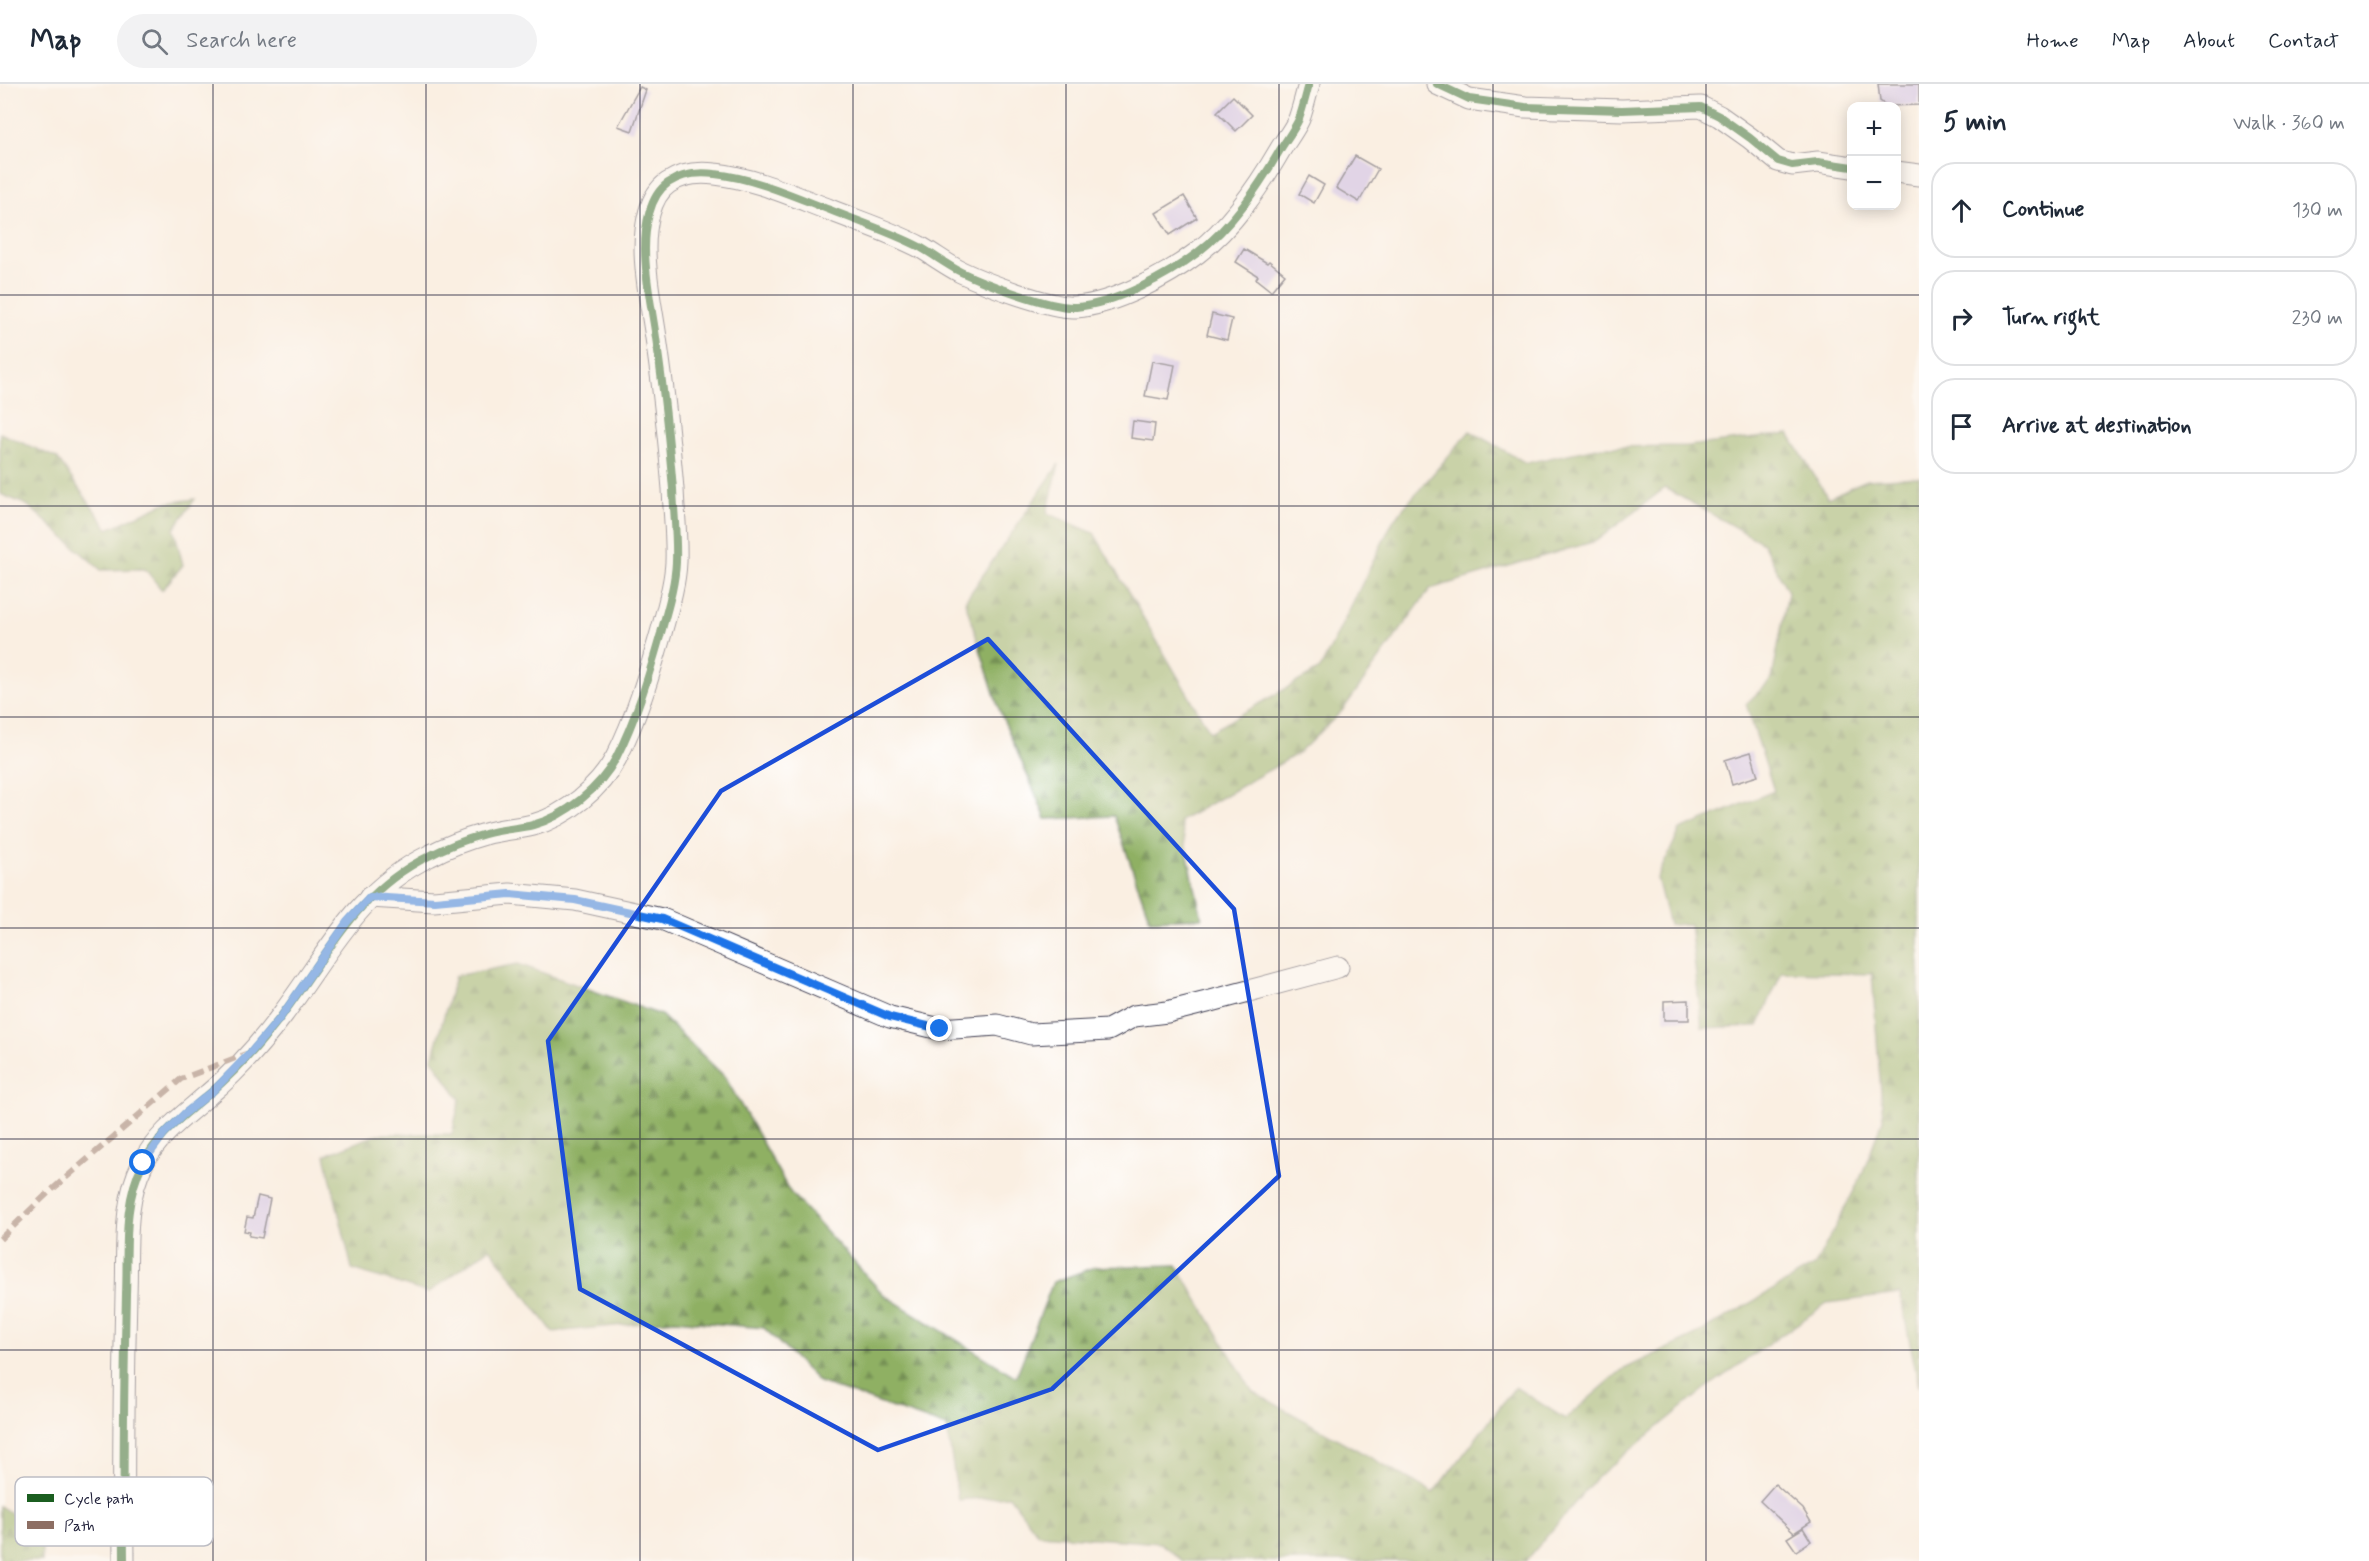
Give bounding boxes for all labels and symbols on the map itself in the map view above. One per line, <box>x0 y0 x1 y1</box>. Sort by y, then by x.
route end <box>926 1015 952 1041</box>
route start <box>129 1149 155 1175</box>
legend <box>15 1477 213 1546</box>
text: Cycle path <box>64 1489 134 1510</box>
text: Path <box>64 1516 95 1537</box>

